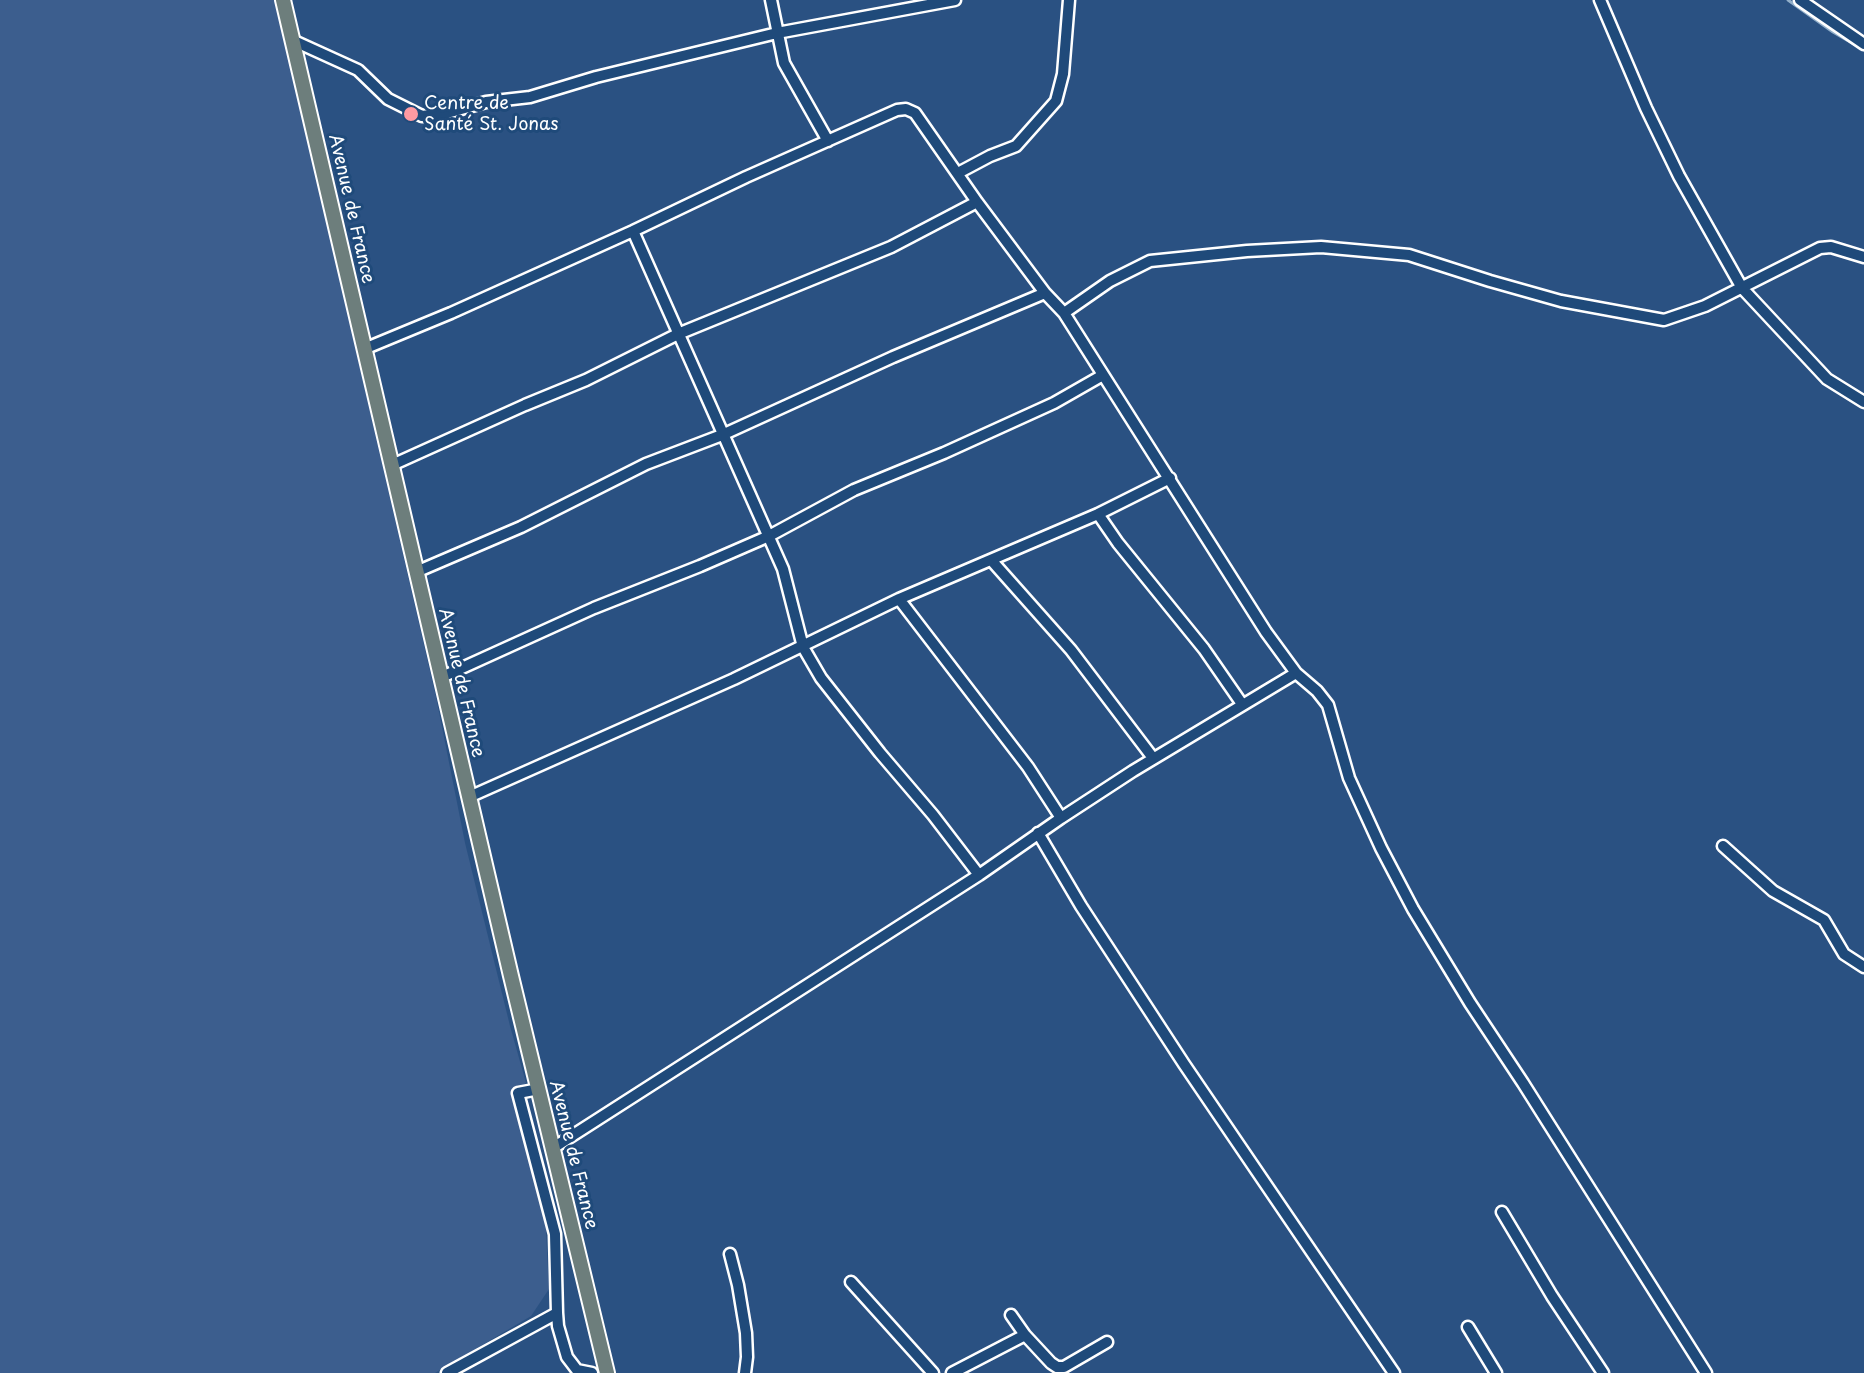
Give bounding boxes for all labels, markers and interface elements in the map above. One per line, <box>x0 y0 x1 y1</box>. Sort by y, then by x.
place label: Centre de Santé St. Jonas <box>424 93 558 136</box>
marker: Centre de Santé St. Jonas <box>402 105 420 123</box>
street label: Avenue de France <box>323 132 379 286</box>
street label: Avenue de France <box>433 606 489 760</box>
street label: Avenue de France <box>544 1078 602 1232</box>

